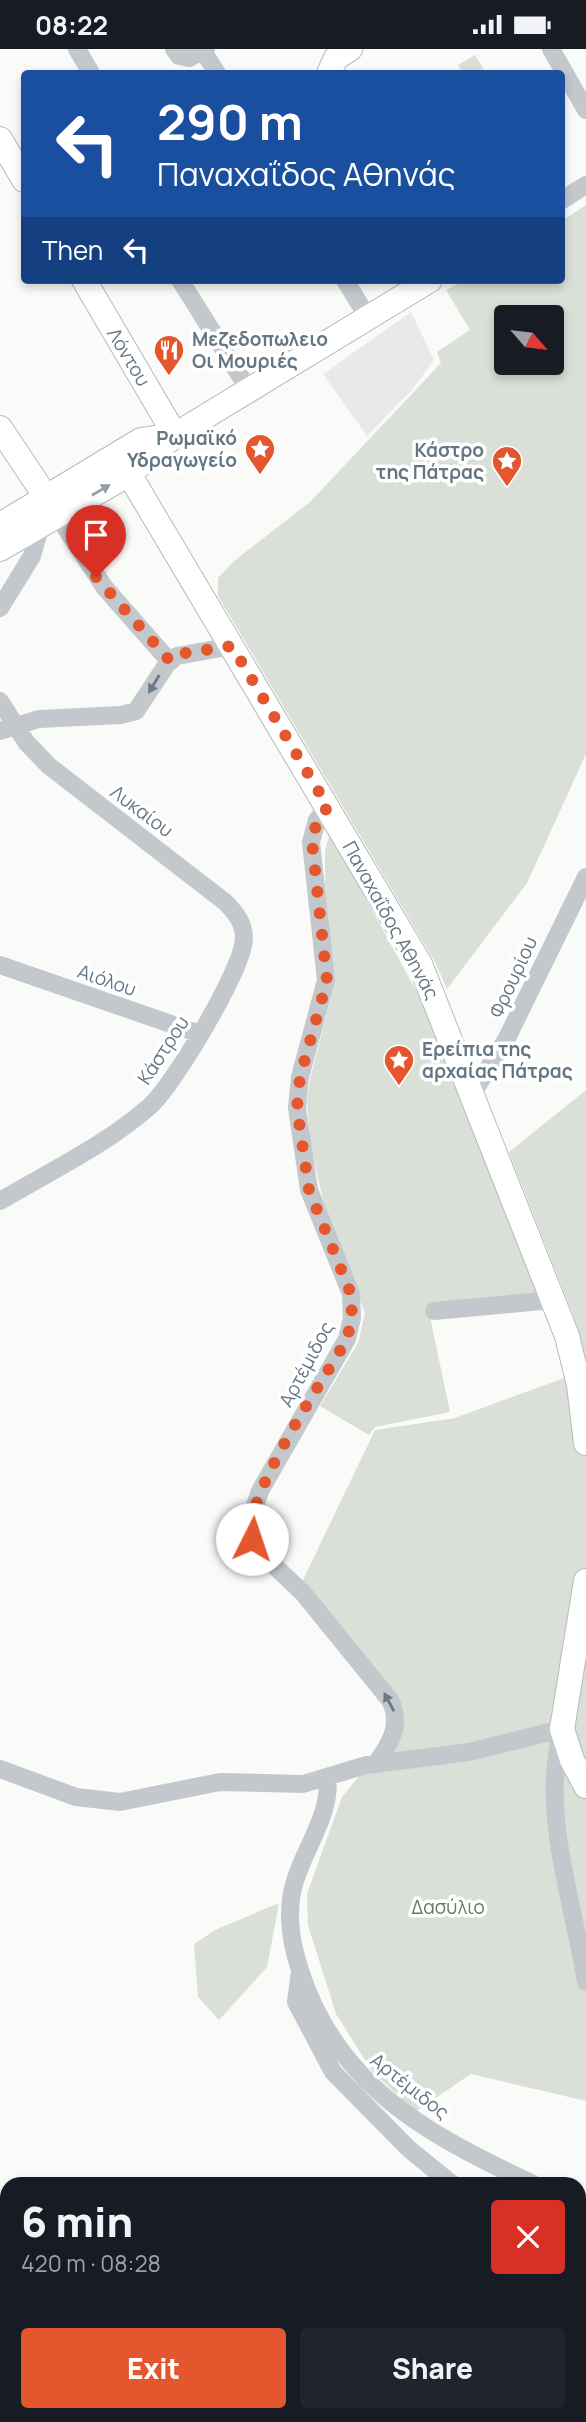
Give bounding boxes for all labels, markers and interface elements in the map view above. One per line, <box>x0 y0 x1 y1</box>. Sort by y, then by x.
text: 08:22 <box>35 7 108 43</box>
text: 290 m <box>157 88 303 155</box>
icon: left <box>42 98 133 189</box>
text: Παναχαΐδος Αθηνάς <box>157 152 455 196</box>
icon: left <box>117 231 155 269</box>
text: Then <box>42 232 103 268</box>
north arrow <box>494 305 564 375</box>
map controls <box>494 305 564 375</box>
street label: Λόντου <box>101 323 157 391</box>
place label: Μεζεδοπωλειο Οι Μουριές <box>192 326 328 374</box>
restaurant icon: Μεζεδοπωλειο Οι Μουριές <box>152 333 186 377</box>
place label: Ρωμαϊκό Υδραγωγείο <box>127 425 237 473</box>
place icon: Ρωμαϊκό Υδραγωγείο <box>243 432 277 476</box>
place label: Κάστρο της Πάτρας <box>376 437 484 485</box>
place icon: Κάστρο της Πάτρας <box>490 444 524 488</box>
one-way arrow <box>91 484 111 496</box>
pin <box>66 505 126 577</box>
icon: arrive <box>77 516 115 554</box>
one-way arrow <box>148 675 160 694</box>
street label: Λυκαίου <box>106 779 178 843</box>
street label: Παναχαΐδος Αθηνάς <box>337 836 445 1004</box>
street label: Φρουρίου <box>483 932 543 1022</box>
street label: Αιόλου <box>74 958 140 1002</box>
street label: Κάστρου <box>131 1011 195 1089</box>
place label: Ερείπια της αρχαίας Πάτρας <box>422 1036 573 1084</box>
place icon: Ερείπια της αρχαίας Πάτρας <box>382 1043 416 1087</box>
street label: Αρτέμιδος <box>273 1317 339 1411</box>
position arrow <box>215 1502 289 1576</box>
one-way arrow <box>384 1692 395 1712</box>
park label: Δασύλιο <box>411 1894 485 1920</box>
street label: Αρτέμιδος <box>365 2047 455 2125</box>
text: 6 min <box>21 2192 133 2250</box>
button: close <box>491 2200 565 2274</box>
text: 420 m · 08:28 <box>21 2247 161 2279</box>
button: Exit <box>21 2328 286 2408</box>
button: Share <box>300 2328 565 2408</box>

